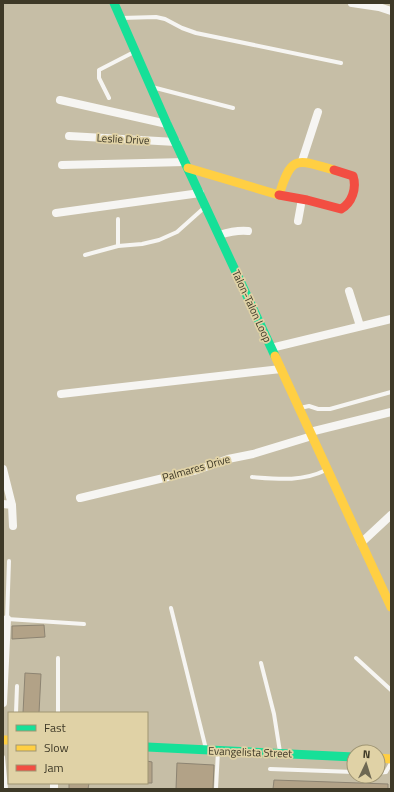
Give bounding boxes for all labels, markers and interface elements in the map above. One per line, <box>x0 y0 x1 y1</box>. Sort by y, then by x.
street label: Leslie Drive <box>96 130 150 148</box>
street label: Talon-Talon Loop <box>228 267 276 345</box>
street label: Palmares Drive <box>160 451 232 485</box>
legend <box>8 712 148 784</box>
text: Fast <box>44 718 67 737</box>
text: Slow <box>44 738 69 757</box>
street label: Evangelista Street <box>208 743 292 761</box>
north arrow <box>346 744 386 784</box>
text: N <box>362 746 371 762</box>
text: Jam <box>44 758 64 777</box>

